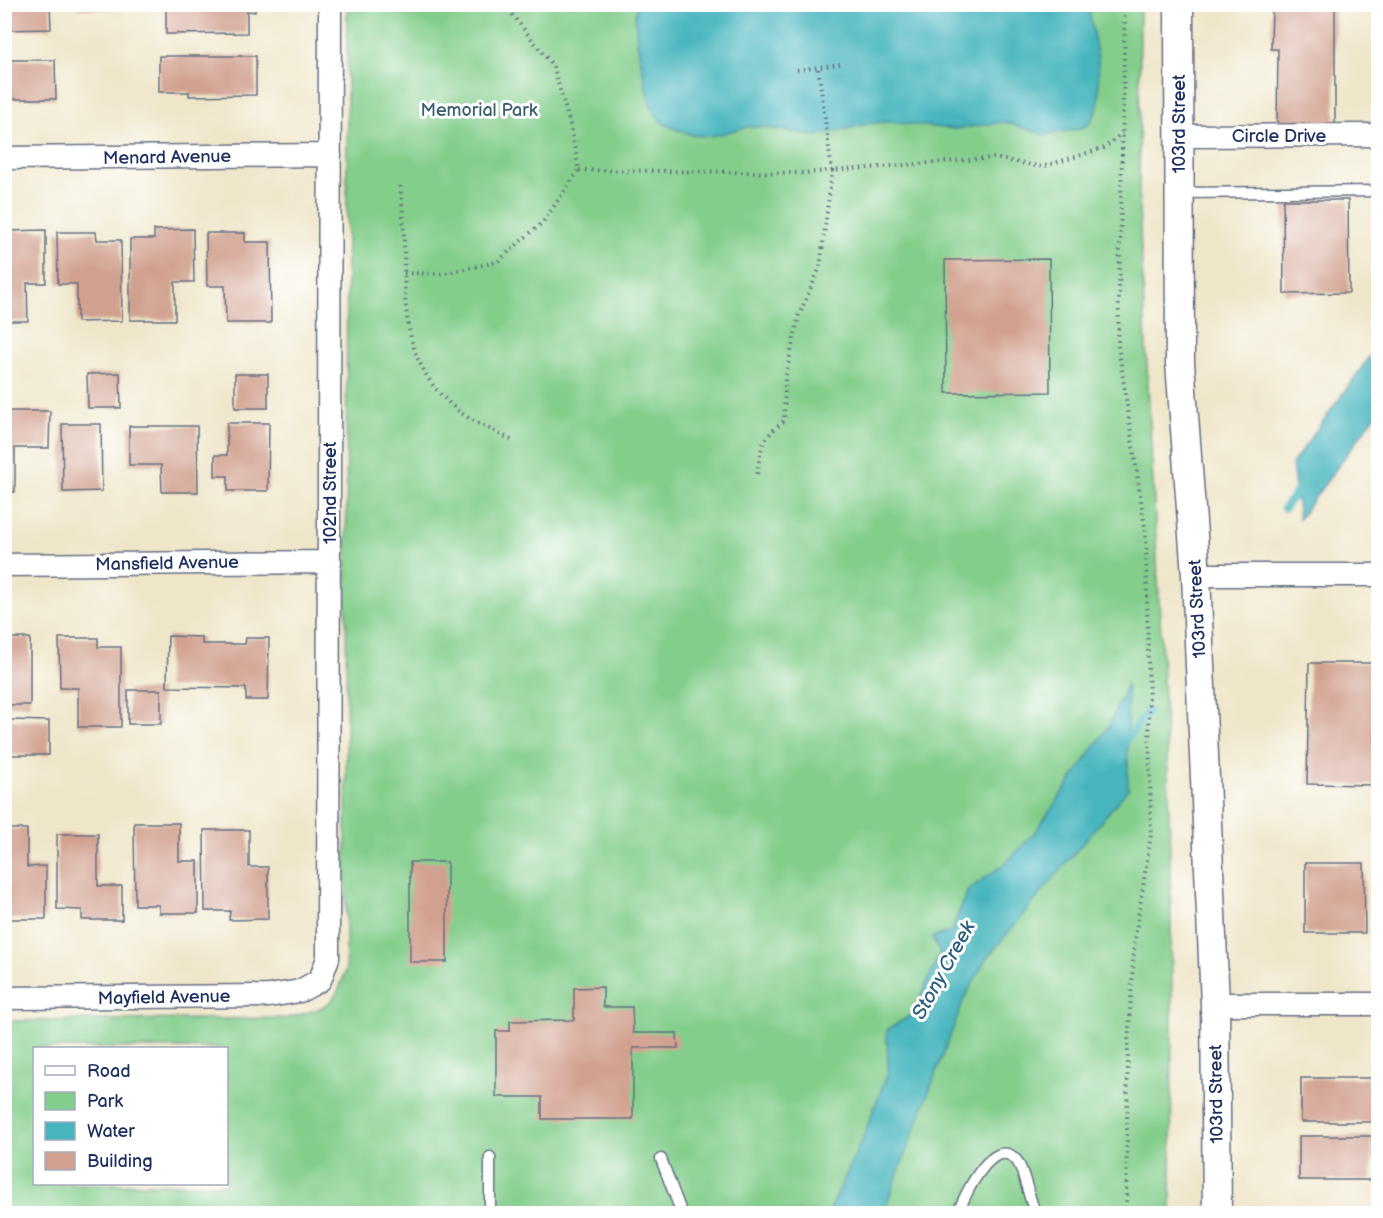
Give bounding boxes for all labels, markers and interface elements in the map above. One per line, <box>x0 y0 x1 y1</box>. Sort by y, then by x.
street label: 103rd Street <box>1169 74 1190 174</box>
park label: Memorial Park <box>420 100 538 121</box>
street label: Circle Drive <box>1232 126 1327 147</box>
street label: Menard Avenue <box>103 146 232 169</box>
street label: 102nd Street <box>320 441 341 544</box>
street label: Mansfield Avenue <box>95 552 239 575</box>
street label: 103rd Street <box>1184 559 1211 659</box>
water label: Stony Creek <box>907 916 981 1024</box>
street label: Mayfield Avenue <box>97 986 231 1009</box>
street label: 103rd Street <box>1205 1044 1228 1144</box>
legend <box>33 1047 228 1185</box>
text: Road <box>87 1061 131 1082</box>
text: Park <box>87 1091 123 1112</box>
text: Water <box>87 1121 135 1142</box>
text: Building <box>87 1151 153 1172</box>

